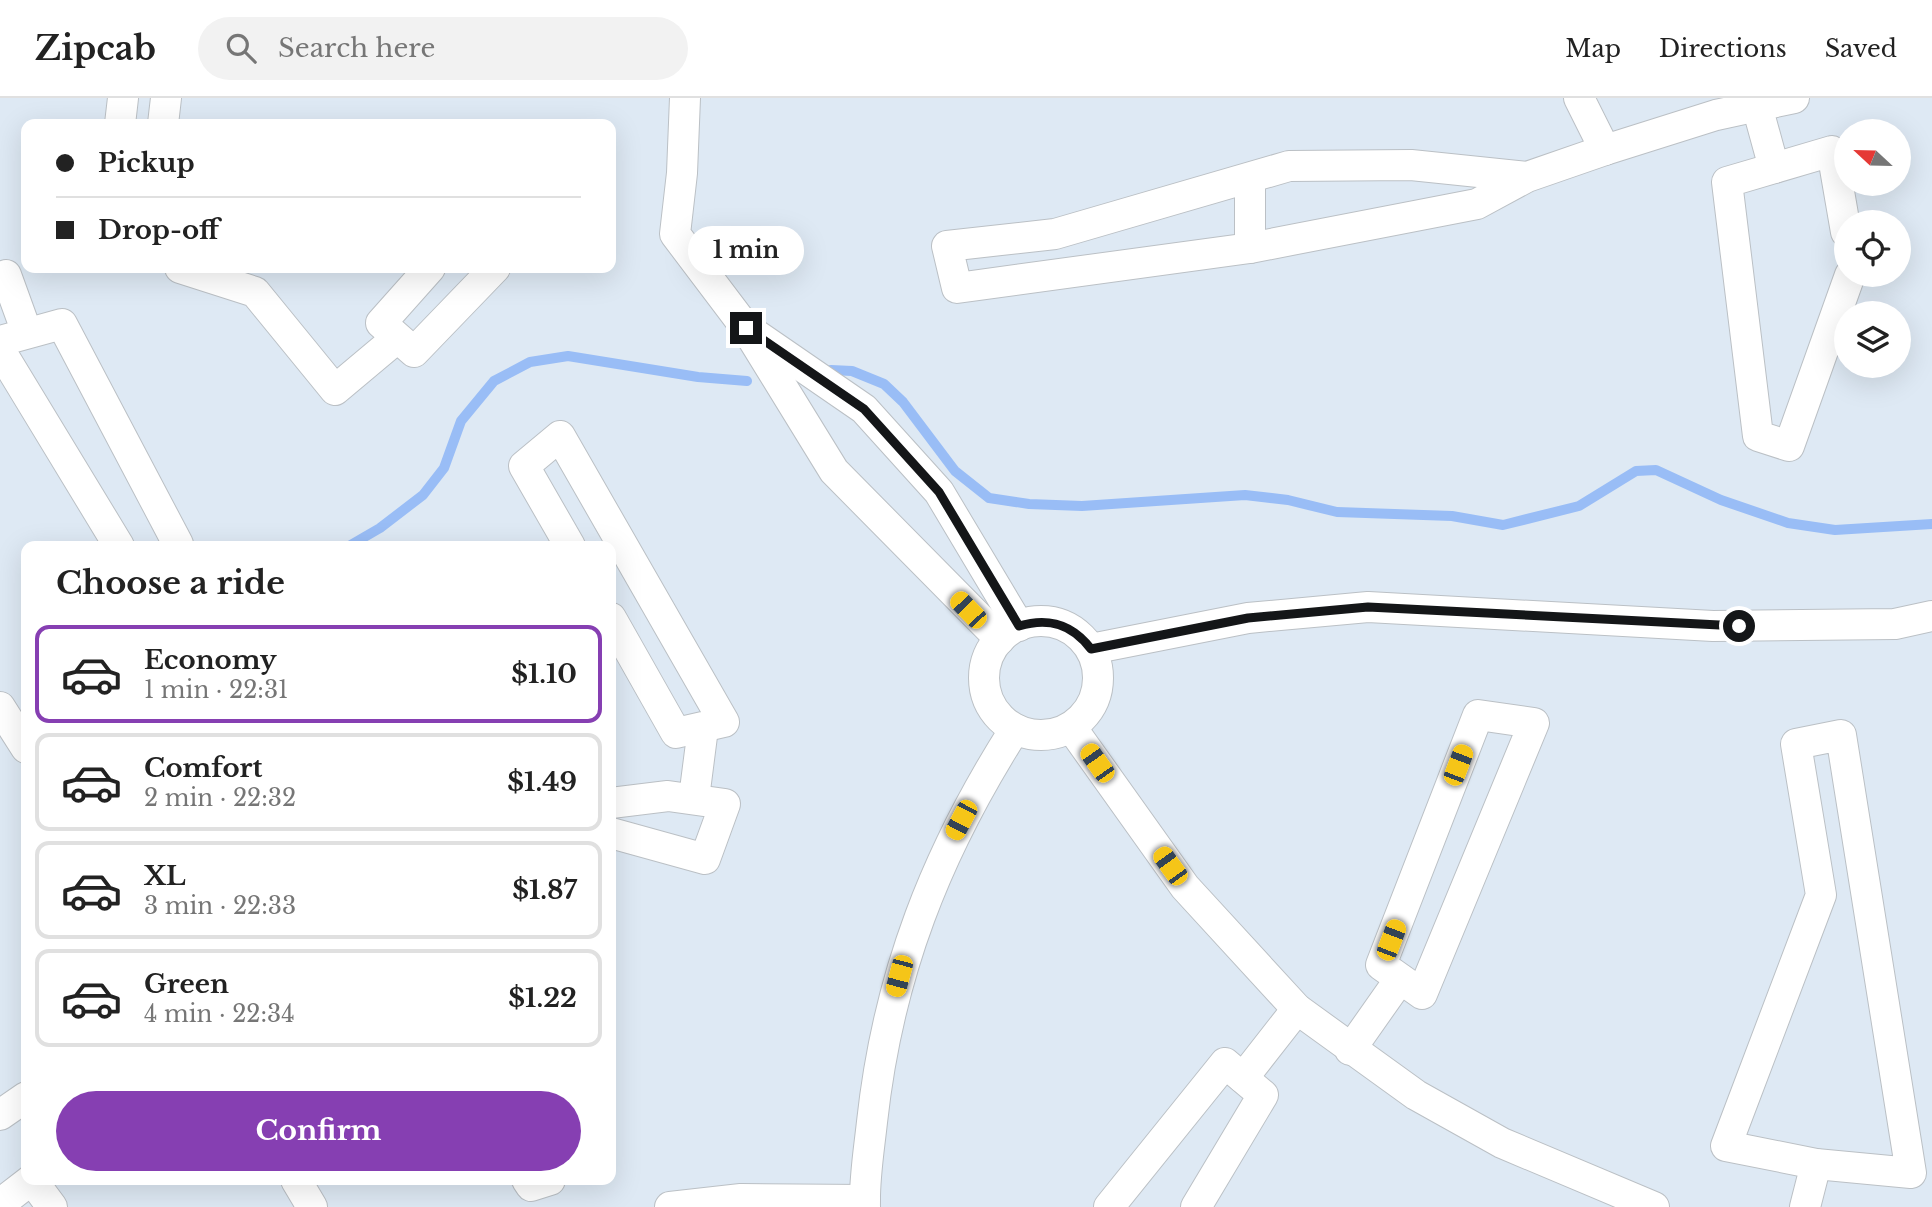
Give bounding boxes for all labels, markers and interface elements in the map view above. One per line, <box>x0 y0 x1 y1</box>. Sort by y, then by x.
search box <box>198 17 688 80</box>
text: Zipcab <box>35 28 156 69</box>
icon: search <box>222 29 260 67</box>
text: Search here <box>278 32 435 64</box>
text: Map <box>1565 34 1621 63</box>
text: Directions <box>1659 34 1787 63</box>
text: Saved <box>1825 34 1897 63</box>
north arrow <box>1834 119 1911 196</box>
map controls <box>1834 119 1911 378</box>
text: Pickup <box>98 147 195 179</box>
button: locate <box>1834 210 1911 287</box>
text: Drop-off <box>98 214 219 246</box>
callout: 1 min <box>688 226 804 275</box>
text: 1 min <box>713 236 779 264</box>
button: layers <box>1834 301 1911 378</box>
route end <box>730 312 762 344</box>
text: Choose a ride <box>56 563 285 603</box>
car <box>946 588 991 632</box>
route start <box>1723 610 1755 642</box>
icon: car <box>60 643 123 706</box>
text: Economy <box>144 644 277 676</box>
text: $1.10 <box>511 658 577 690</box>
text: 1 min · 22:31 <box>144 676 288 704</box>
car <box>1077 740 1118 786</box>
car <box>1441 742 1476 788</box>
icon: car <box>60 751 123 814</box>
text: Comfort <box>144 752 262 784</box>
text: $1.49 <box>507 766 577 798</box>
text: 2 min · 22:32 <box>144 784 296 812</box>
car <box>942 797 981 843</box>
car <box>1150 843 1191 889</box>
icon: car <box>60 859 123 922</box>
text: XL <box>144 860 186 892</box>
text: $1.87 <box>512 874 577 906</box>
text: 3 min · 22:33 <box>144 892 296 920</box>
car <box>1374 917 1409 963</box>
car <box>884 953 915 999</box>
icon: car <box>60 967 123 1030</box>
text: Green <box>144 968 229 1000</box>
text: $1.22 <box>508 982 577 1014</box>
text: 4 min · 22:34 <box>144 1000 295 1028</box>
button: Confirm <box>56 1091 581 1171</box>

